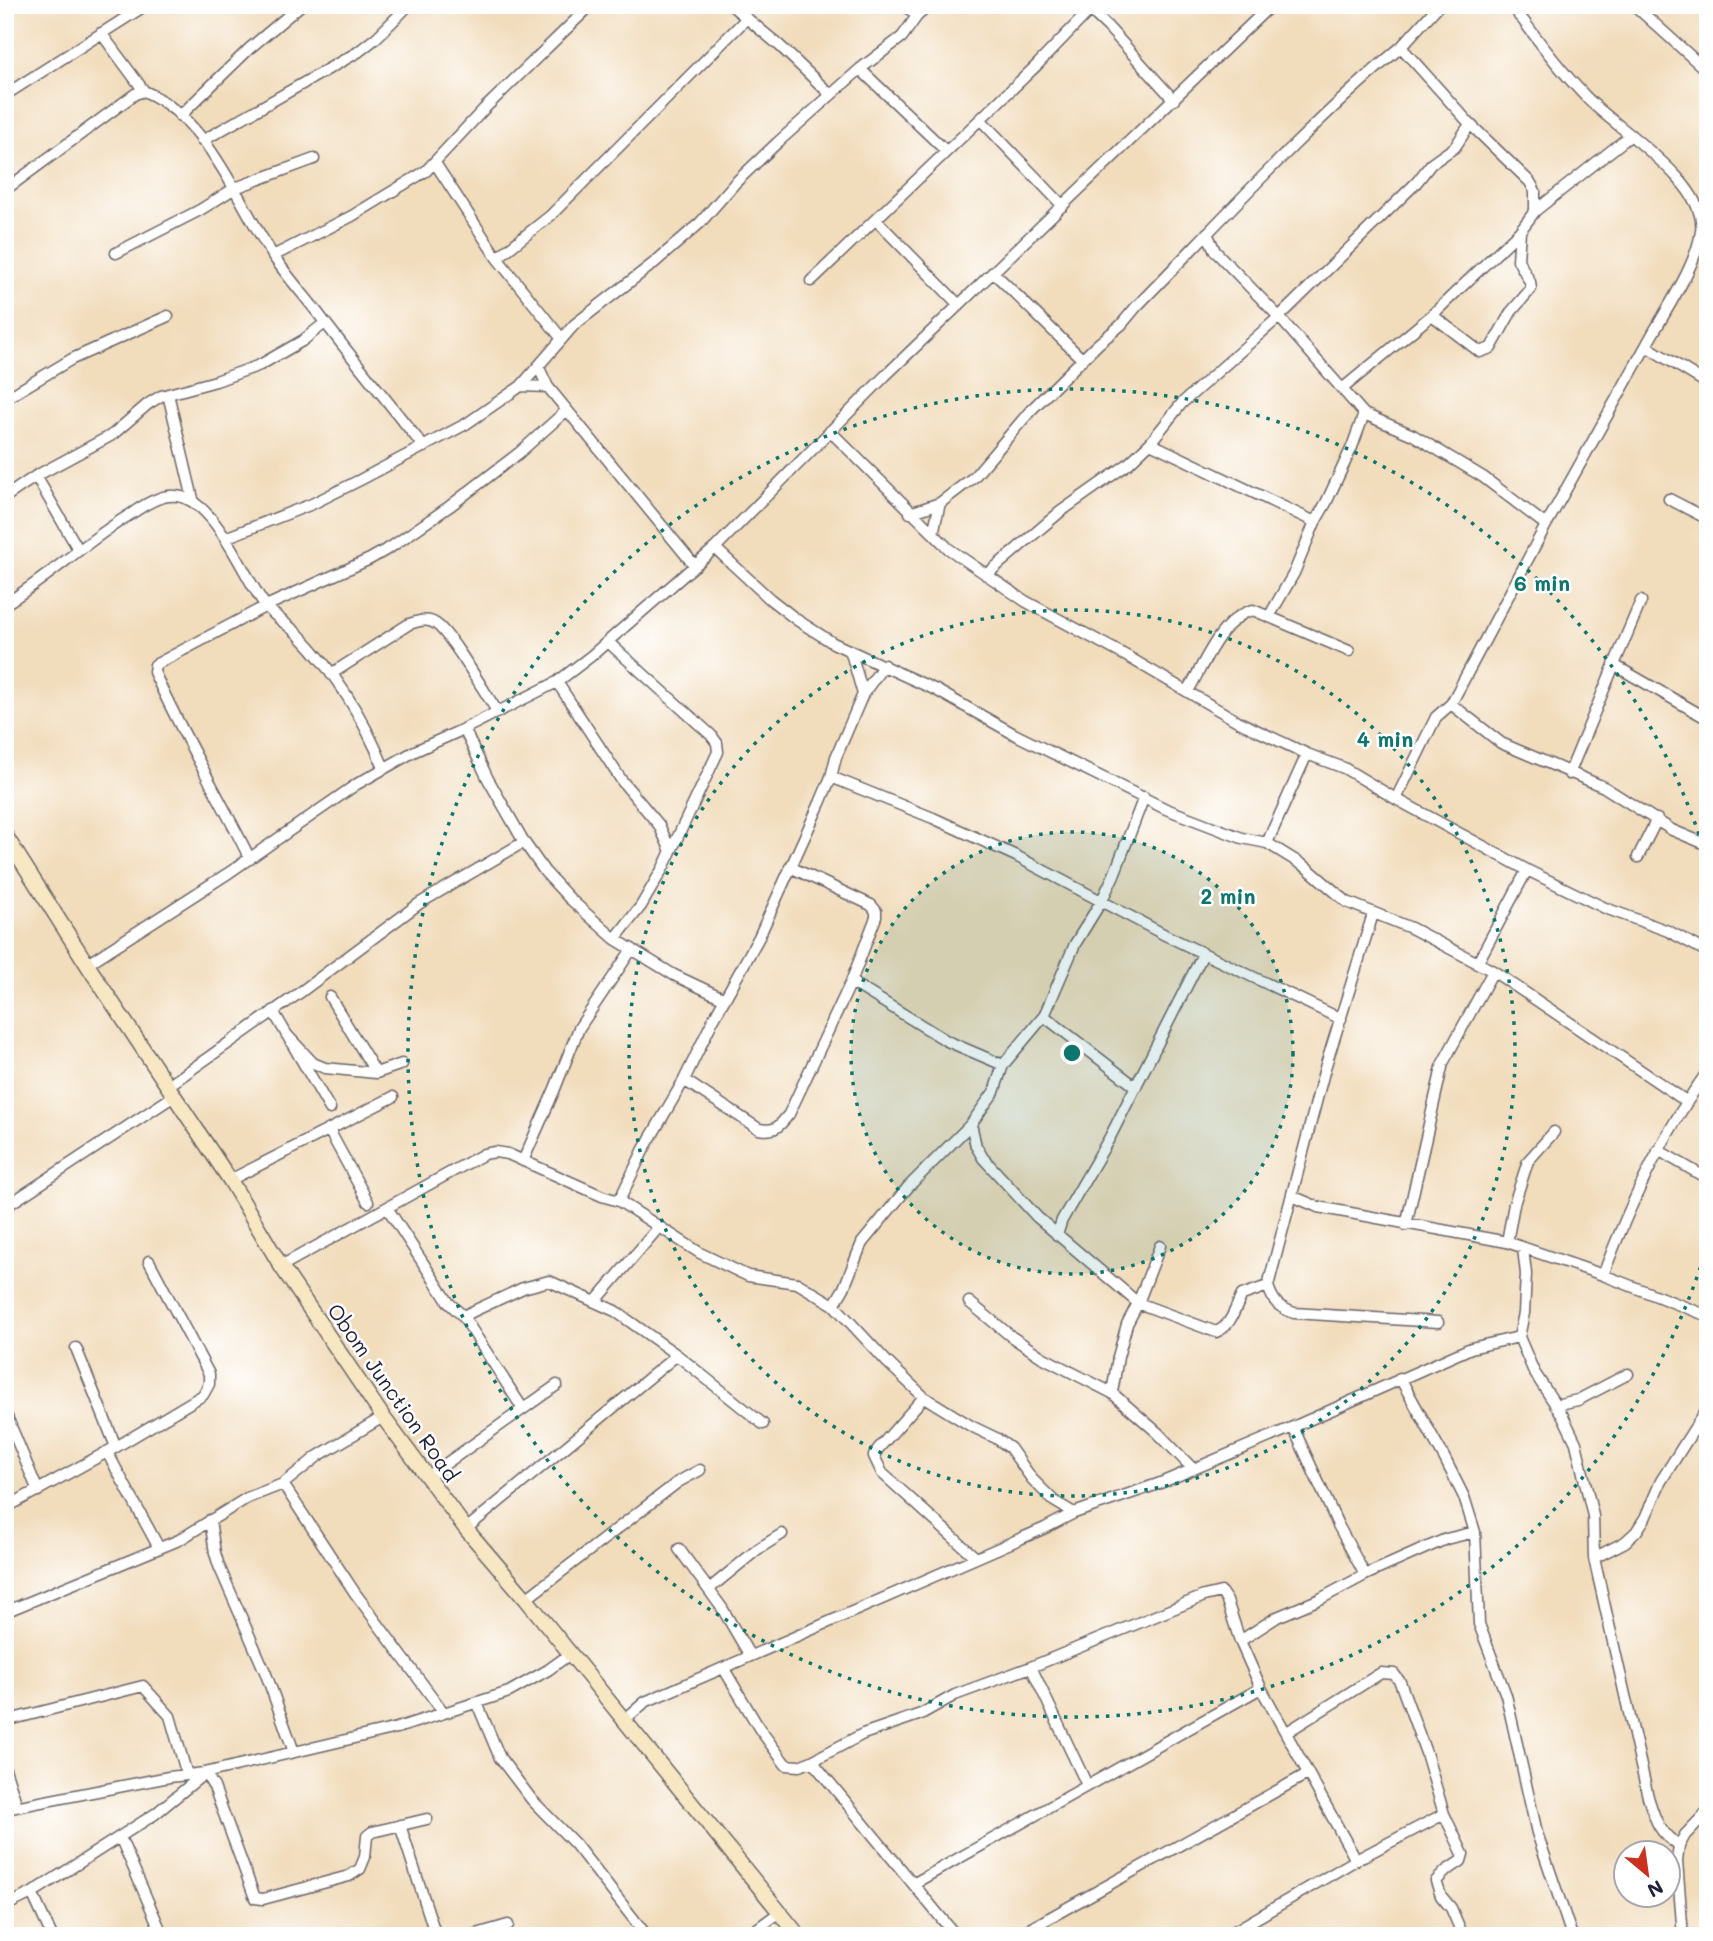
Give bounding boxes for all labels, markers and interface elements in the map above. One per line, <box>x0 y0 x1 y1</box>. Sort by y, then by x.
text: 6 min <box>1514 569 1570 596</box>
text: 4 min <box>1357 725 1413 752</box>
text: 2 min <box>1200 882 1256 909</box>
centre of rings <box>1060 1041 1084 1065</box>
street label: Obom Junction Road <box>322 1298 466 1486</box>
north arrow <box>1612 1840 1682 1910</box>
text: N <box>1643 1875 1668 1904</box>

